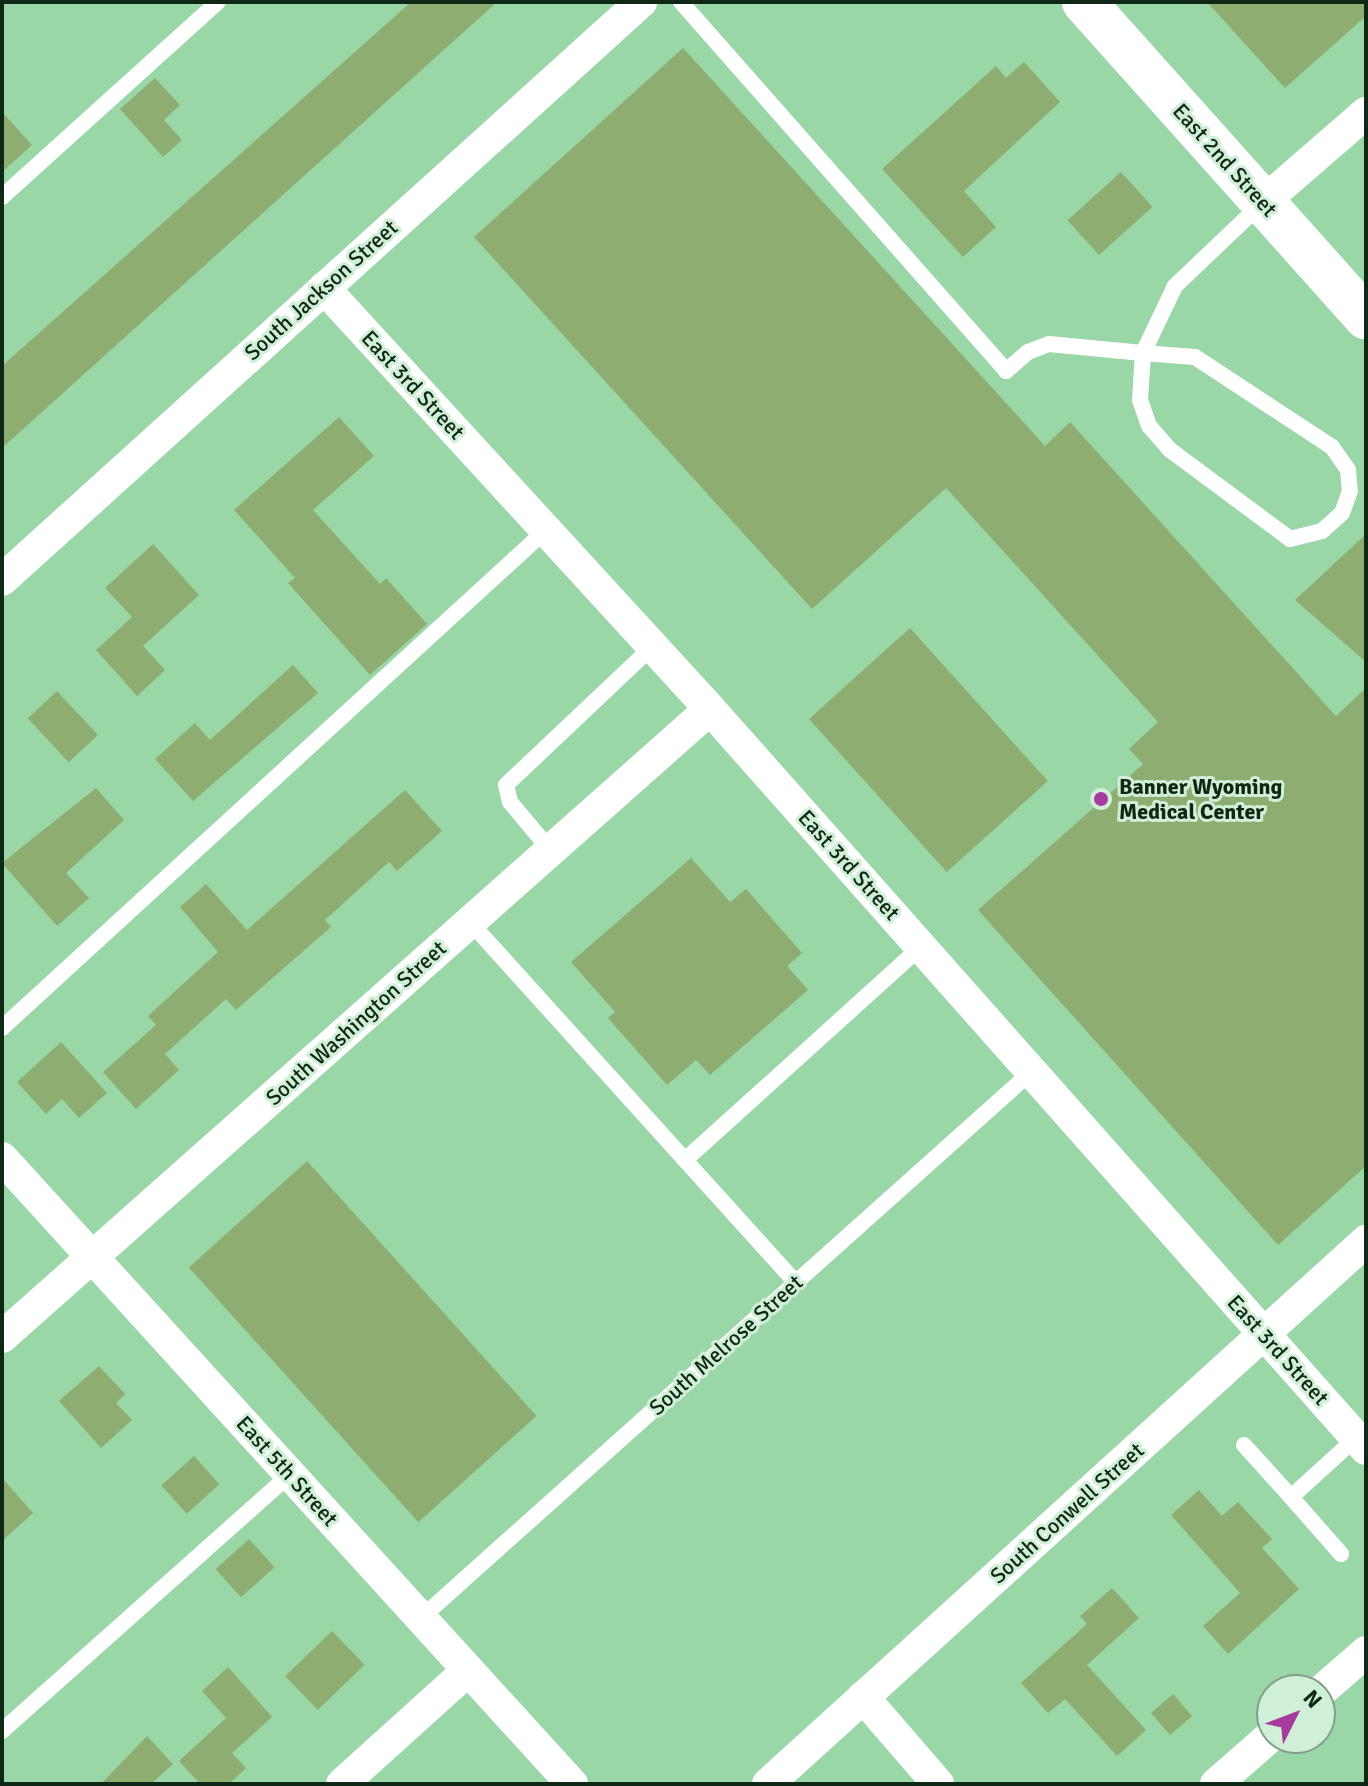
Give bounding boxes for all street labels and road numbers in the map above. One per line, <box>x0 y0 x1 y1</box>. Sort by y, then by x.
street label: East 2nd Street <box>1167 98 1283 222</box>
street label: South Jackson Street <box>239 214 403 366</box>
street label: East 3rd Street <box>356 325 470 445</box>
street label: East 3rd Street <box>793 804 905 926</box>
street label: South Washington Street <box>260 935 452 1111</box>
street label: South Melrose Street <box>644 1269 808 1421</box>
street label: East 3rd Street <box>1222 1289 1334 1411</box>
street label: East 5th Street <box>231 1410 343 1532</box>
street label: South Conwell Street <box>985 1437 1149 1589</box>

